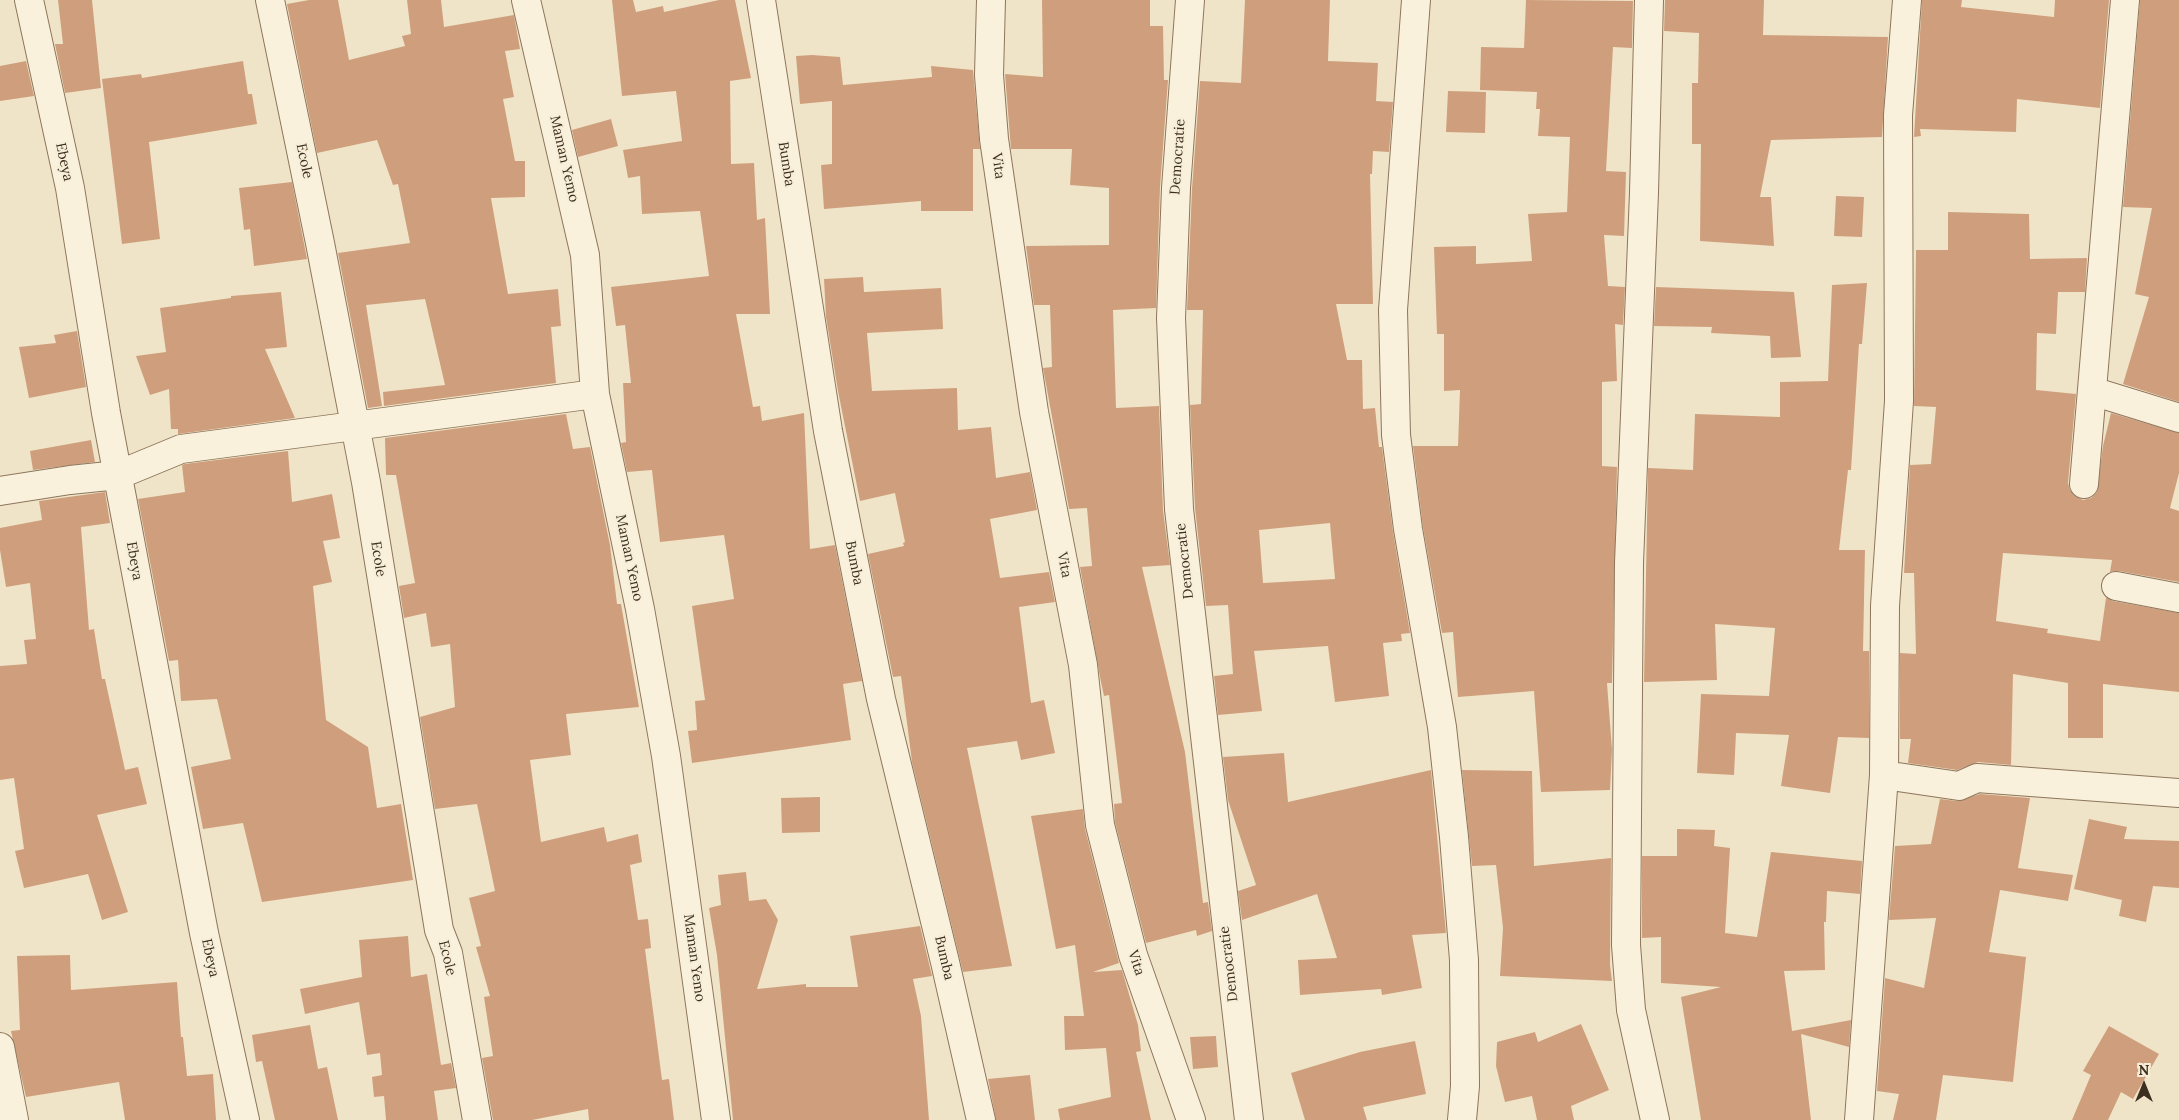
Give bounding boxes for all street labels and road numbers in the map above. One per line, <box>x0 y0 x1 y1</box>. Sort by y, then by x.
street label: Maman Yemo <box>546 114 582 204</box>
street label: Democratie <box>1167 118 1189 196</box>
street label: Ebeya <box>52 141 76 183</box>
street label: Bumba <box>774 141 798 187</box>
street label: Ecole <box>292 142 316 180</box>
street label: Vita <box>988 152 1008 180</box>
street label: Maman Yemo <box>612 513 646 603</box>
street label: Democratie <box>1173 522 1197 600</box>
street label: Bumba <box>841 539 867 587</box>
street label: Ebeya <box>122 540 146 582</box>
street label: Ecole <box>367 540 389 578</box>
street label: Vita <box>1053 551 1075 579</box>
street label: Maman Yemo <box>680 913 708 1003</box>
street label: Democratie <box>1216 925 1242 1003</box>
street label: Bumba <box>931 934 957 982</box>
street label: Ebeya <box>198 937 222 979</box>
street label: Ecole <box>435 939 459 977</box>
street label: Vita <box>1124 948 1148 978</box>

